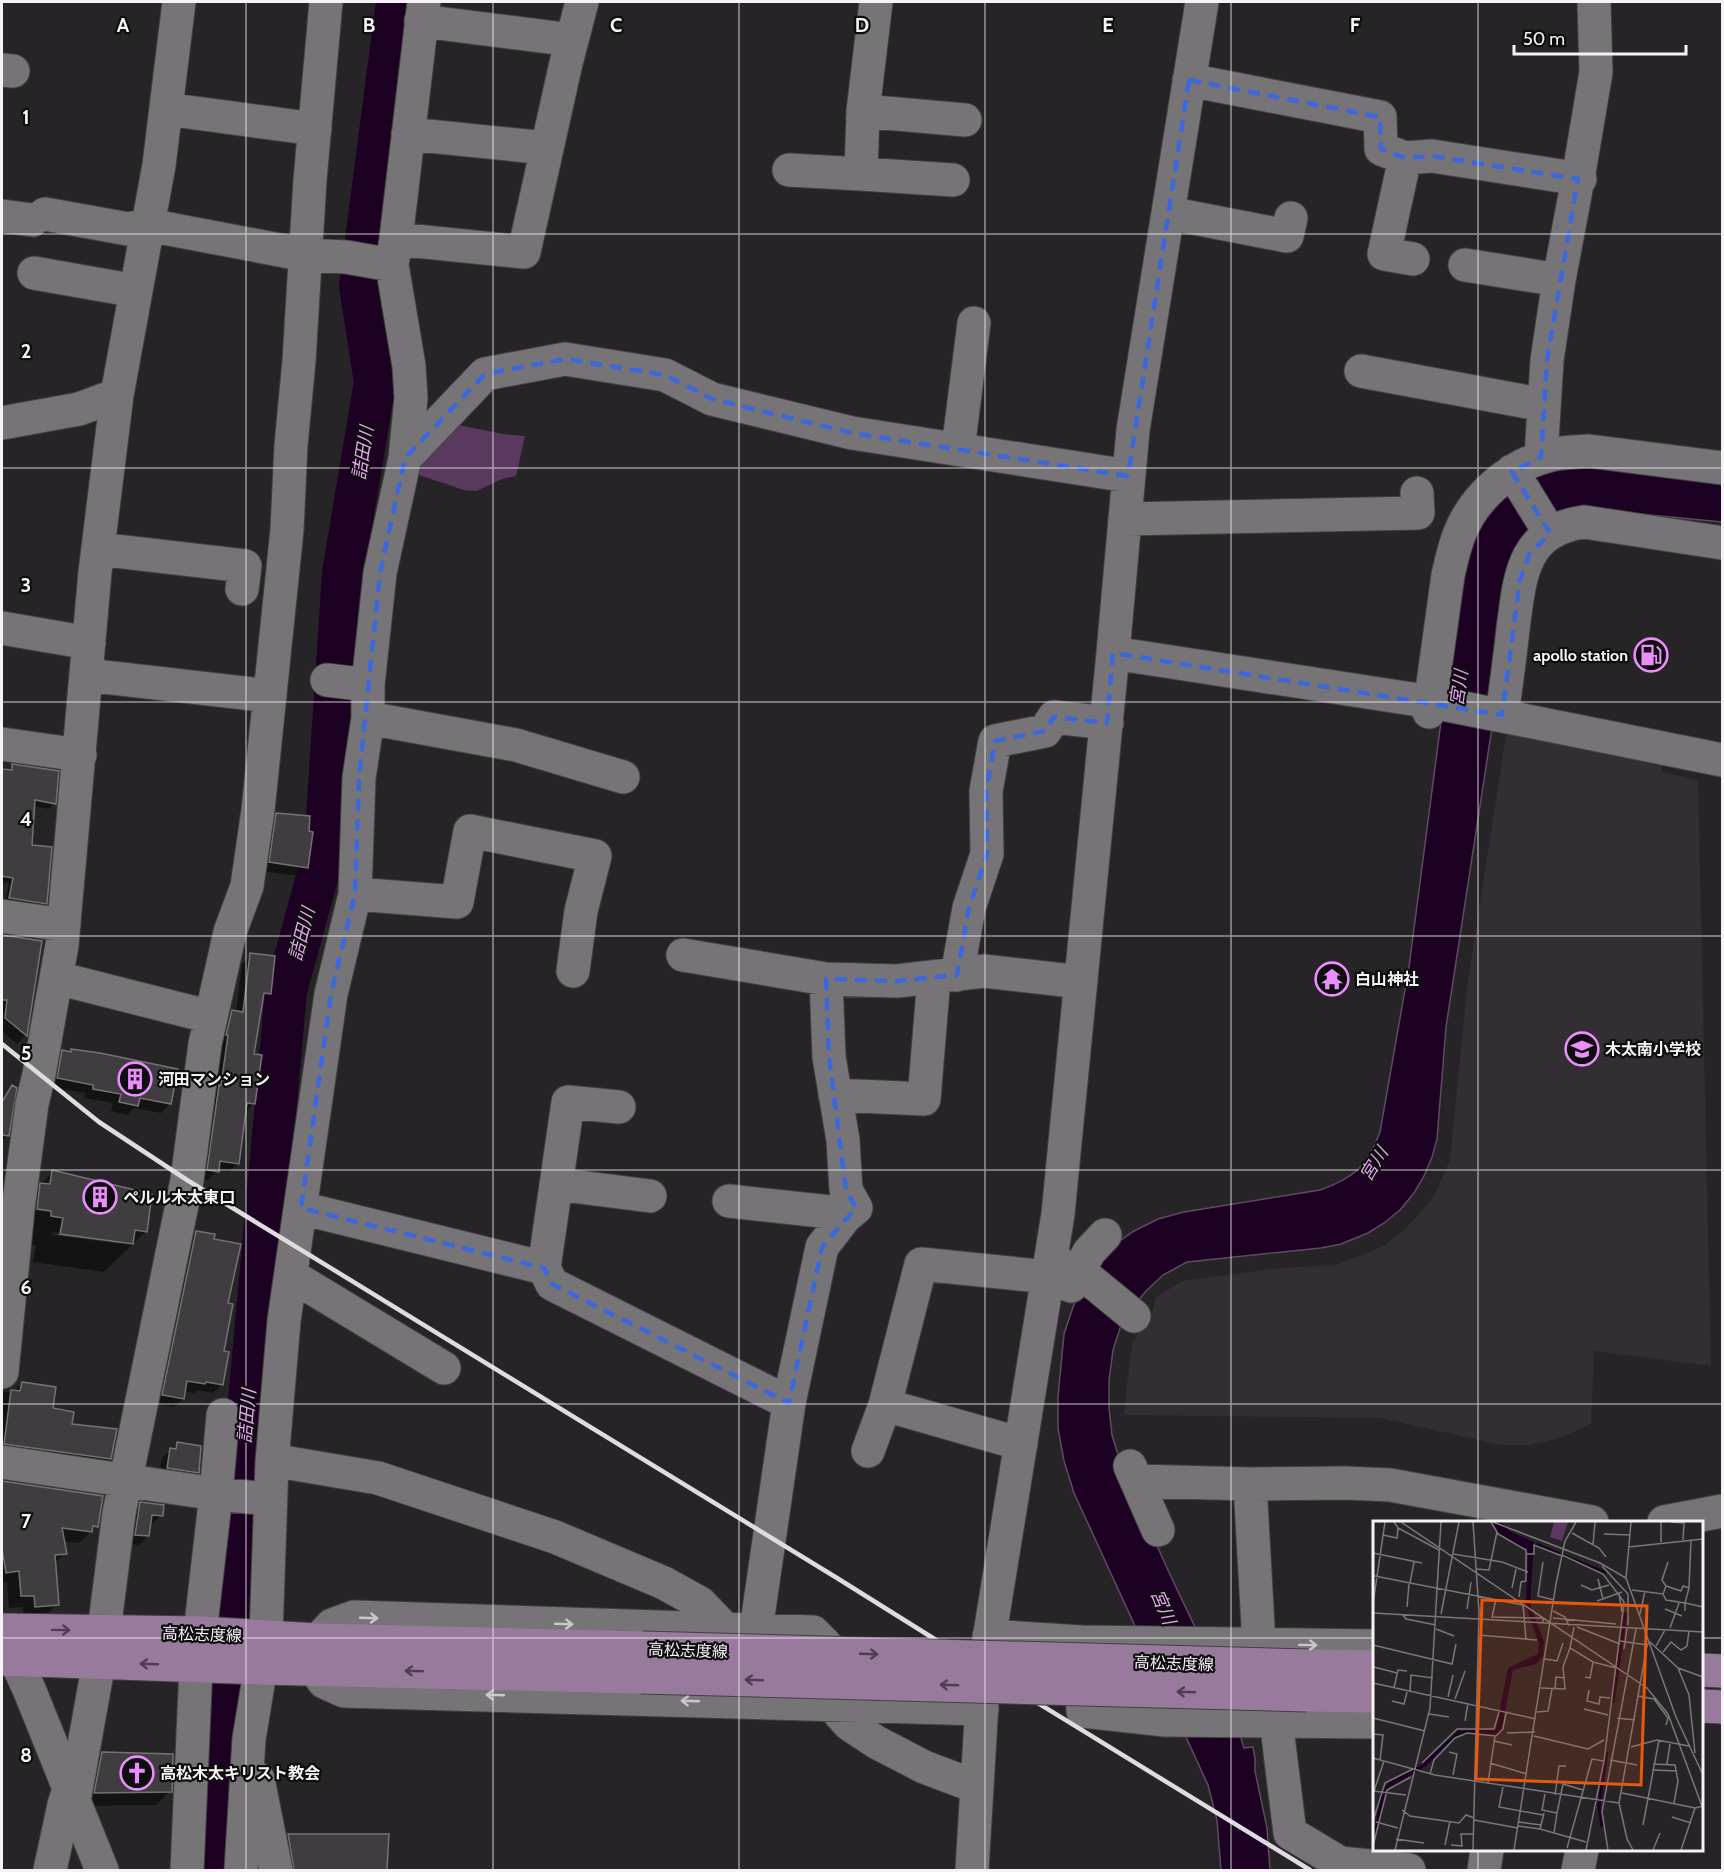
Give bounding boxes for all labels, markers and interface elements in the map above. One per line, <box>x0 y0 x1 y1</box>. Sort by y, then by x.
text: A <box>117 13 130 37</box>
text: B <box>363 13 375 37</box>
text: C <box>610 13 622 37</box>
text: D <box>855 13 869 37</box>
text: E <box>1102 13 1114 37</box>
text: F <box>1350 13 1361 37</box>
scale bar <box>1514 18 1686 56</box>
text: 50 m <box>1523 28 1565 50</box>
text: 1 <box>22 105 30 129</box>
text: 2 <box>21 339 31 363</box>
water label: 詰田川 <box>348 423 378 481</box>
text: 3 <box>21 573 31 597</box>
fuel station icon: apollo station <box>1633 637 1669 673</box>
place label: apollo station <box>1533 646 1628 665</box>
water label: 宮川 <box>1446 667 1473 707</box>
text: 4 <box>20 807 32 831</box>
water label: 詰田川 <box>284 903 320 963</box>
temple icon: 白山神社 <box>1314 961 1350 997</box>
place label: 白山神社 <box>1355 970 1419 989</box>
school or university icon: 木太南小学校 <box>1564 1031 1600 1067</box>
place label: 木太南小学校 <box>1605 1040 1701 1059</box>
text: 5 <box>21 1041 31 1065</box>
building icon: 河田マンション <box>117 1061 153 1097</box>
place label: 河田マンション <box>158 1070 270 1089</box>
water label: 宮川 <box>1355 1141 1394 1185</box>
building icon: ペルル木太東口 <box>82 1179 118 1215</box>
place label: ペルル木太東口 <box>123 1188 235 1207</box>
text: 6 <box>20 1275 32 1299</box>
water label: 詰田川 <box>234 1386 260 1444</box>
text: 7 <box>21 1509 32 1533</box>
inset map <box>1373 1521 1703 1851</box>
water label: 宮川 <box>1146 1586 1181 1630</box>
one-way arrow <box>358 1612 378 1623</box>
one-way arrow <box>553 1619 573 1630</box>
one-way arrow <box>50 1624 70 1636</box>
street label: 高松志度線 <box>162 1624 242 1645</box>
one-way arrow <box>1298 1639 1318 1650</box>
street label: 高松志度線 <box>648 1640 728 1661</box>
one-way arrow <box>858 1649 878 1660</box>
street label: 高松志度線 <box>1134 1653 1214 1674</box>
one-way arrow <box>139 1658 159 1670</box>
one-way arrow <box>405 1665 425 1677</box>
one-way arrow <box>744 1674 764 1686</box>
one-way arrow <box>939 1680 959 1691</box>
one-way arrow <box>1176 1686 1196 1697</box>
one-way arrow <box>485 1690 505 1701</box>
one-way arrow <box>680 1695 700 1707</box>
text: 8 <box>20 1743 32 1767</box>
church icon: 高松木太キリスト教会 <box>119 1755 155 1791</box>
place label: 高松木太キリスト教会 <box>160 1764 320 1783</box>

